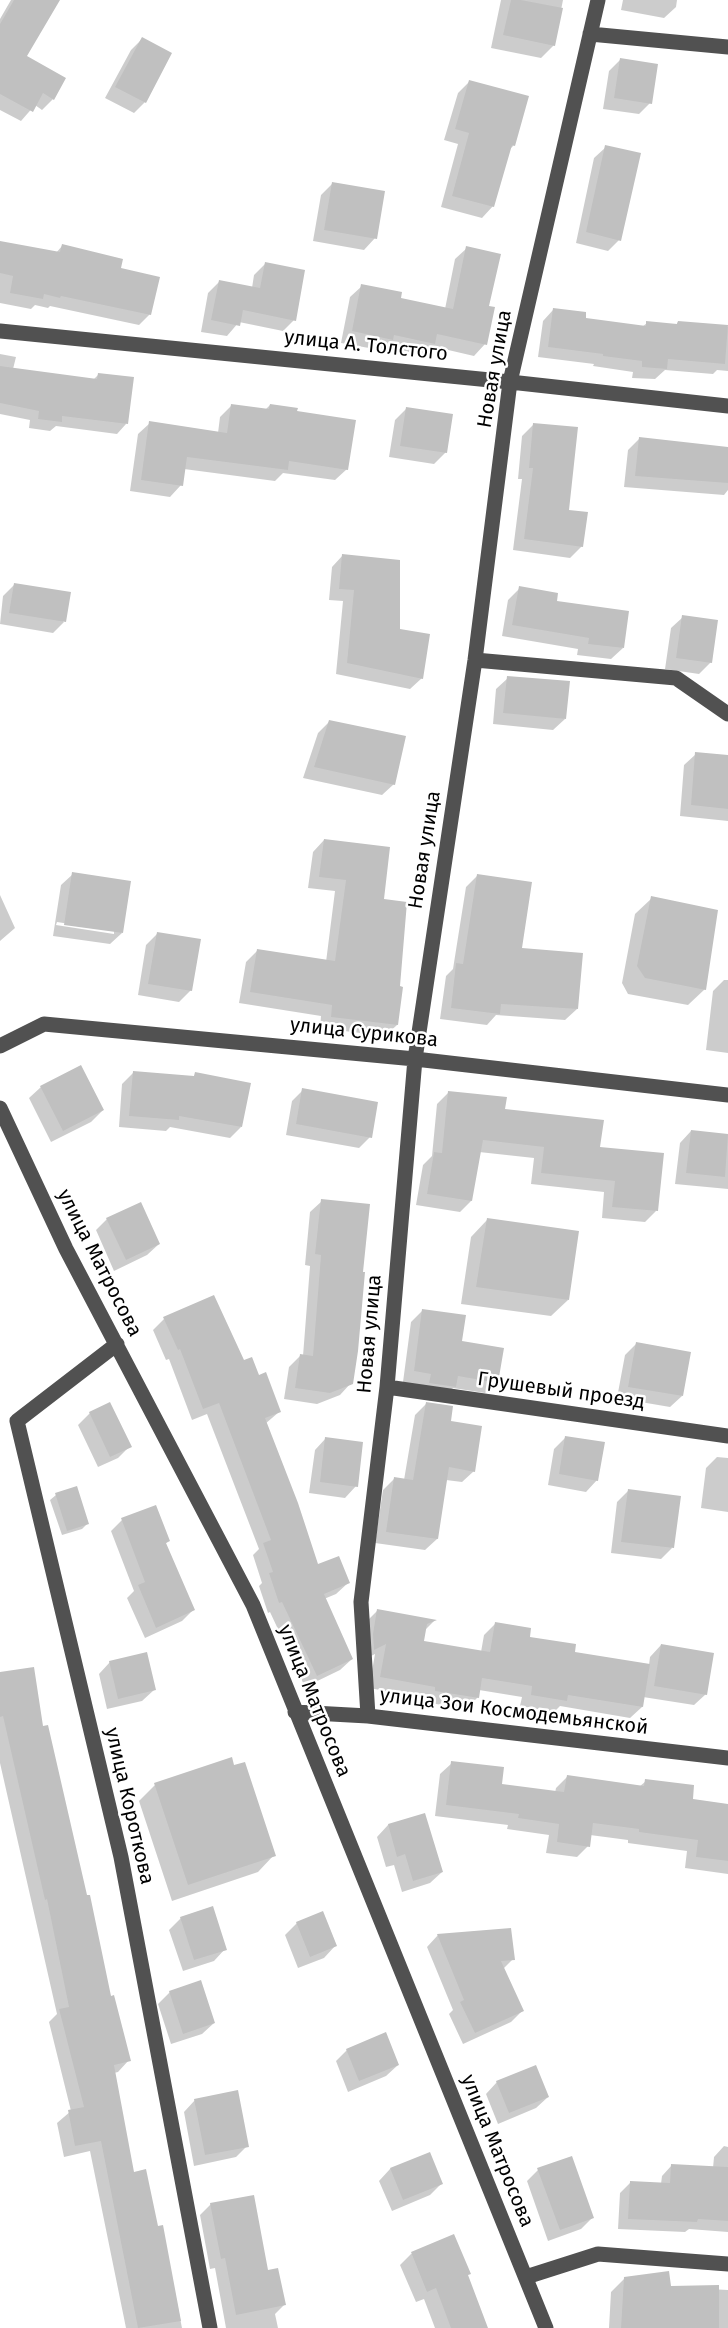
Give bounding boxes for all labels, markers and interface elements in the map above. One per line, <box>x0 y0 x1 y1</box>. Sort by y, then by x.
street label: Новая улица <box>473 308 517 430</box>
street label: улица А. Толстого <box>283 325 449 367</box>
street label: Новая улица <box>404 789 446 911</box>
street label: улица Сурикова <box>289 1013 439 1053</box>
street label: улица Матросова <box>51 1185 147 1341</box>
street label: Новая улица <box>353 1274 387 1394</box>
street label: Грушевый проезд <box>476 1367 646 1415</box>
street label: улица Матросова <box>272 1621 356 1781</box>
street label: улица Зои Космодемьянской <box>379 1684 649 1740</box>
street label: улица Короткова <box>99 1725 159 1887</box>
street label: улица Матросова <box>455 2071 539 2231</box>

